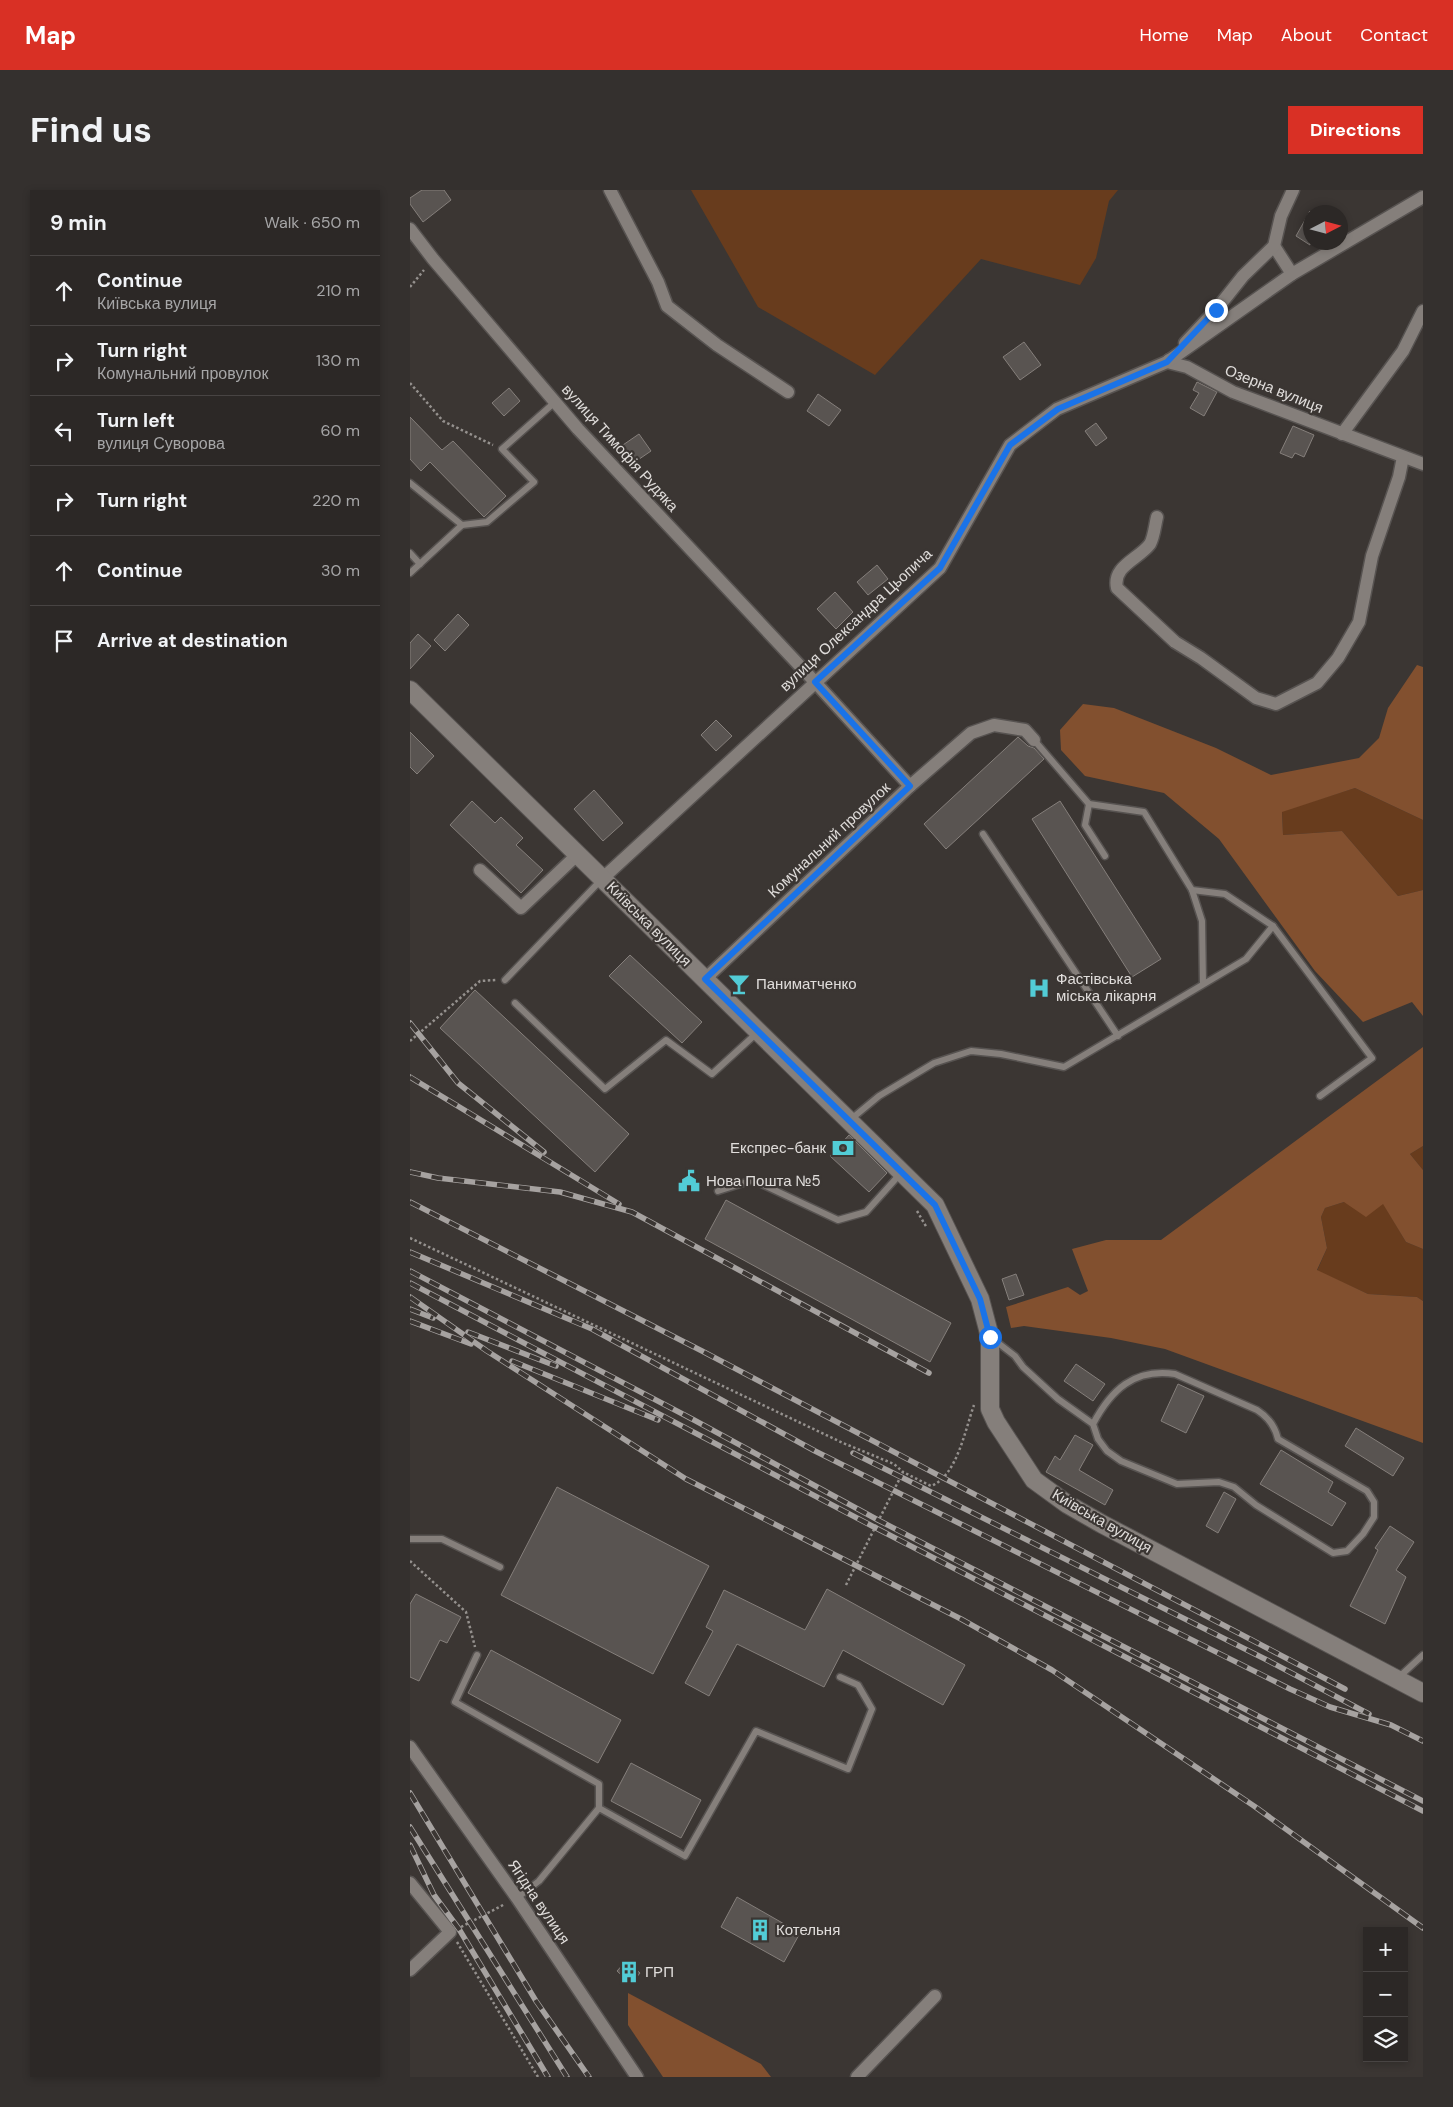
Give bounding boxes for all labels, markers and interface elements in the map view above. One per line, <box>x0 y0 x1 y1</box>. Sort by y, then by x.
text: Map <box>25 20 76 51</box>
text: Home <box>1139 23 1189 47</box>
text: Map <box>1217 23 1253 47</box>
text: About <box>1281 23 1332 47</box>
text: Contact <box>1360 23 1428 47</box>
button: Directions <box>1288 106 1423 154</box>
text: Find us <box>30 107 152 153</box>
north arrow <box>1303 205 1348 250</box>
text: 9 min <box>50 209 107 237</box>
text: Walk · 650 m <box>264 212 360 233</box>
text: Continue <box>97 268 183 293</box>
icon: ahead <box>50 277 78 305</box>
text: 210 m <box>316 280 360 301</box>
text: Київська вулиця <box>97 293 217 314</box>
route end <box>1205 299 1228 322</box>
text: Turn right <box>97 338 187 363</box>
icon: right <box>50 347 78 375</box>
text: 130 m <box>316 350 360 371</box>
street label: Озерна вулиця <box>1222 360 1326 418</box>
text: Комунальний провулок <box>97 363 268 384</box>
street label: вулиця Тимофія Рудяка <box>557 380 683 517</box>
text: Turn left <box>97 408 175 433</box>
icon: left <box>50 417 78 445</box>
text: 60 m <box>320 420 360 441</box>
text: вулиця Суворова <box>97 433 225 454</box>
icon: right <box>50 487 78 515</box>
text: Turn right <box>97 488 187 513</box>
text: 220 m <box>312 490 360 511</box>
street label: вулиця Олександра Цьопича <box>776 544 937 696</box>
icon: ahead <box>50 557 78 585</box>
text: Continue <box>97 558 183 583</box>
text: 30 m <box>321 560 360 581</box>
icon: arrive <box>50 627 78 655</box>
text: Arrive at destination <box>97 628 288 653</box>
street label: Комунальний провулок <box>763 778 895 902</box>
street label: Київська вулиця <box>602 877 696 971</box>
place label: Фастівська міська лікарня <box>1056 969 1156 1006</box>
bar icon: Паниматченко <box>726 971 752 997</box>
place label: Паниматченко <box>756 974 857 994</box>
hospital icon: Фастівська міська лікарня <box>1026 975 1052 1001</box>
bank icon: Експрес-банк <box>830 1135 856 1161</box>
place label: Експрес-банк <box>730 1138 826 1158</box>
public building icon: Нова Пошта №5 <box>676 1168 702 1194</box>
place label: Нова Пошта №5 <box>706 1171 821 1191</box>
route start <box>979 1326 1002 1349</box>
street label: Київська вулиця <box>1048 1484 1156 1558</box>
street label: Ягідна вулиця <box>503 1856 575 1948</box>
building icon: Котельня <box>747 1917 773 1943</box>
place label: Котельня <box>776 1920 840 1940</box>
map controls <box>1363 1927 1408 2062</box>
button: + <box>1363 1927 1408 1972</box>
building icon: ГРП <box>616 1959 642 1985</box>
place label: ГРП <box>645 1962 674 1982</box>
button: − <box>1363 1972 1408 2017</box>
button: layers <box>1363 2017 1408 2062</box>

